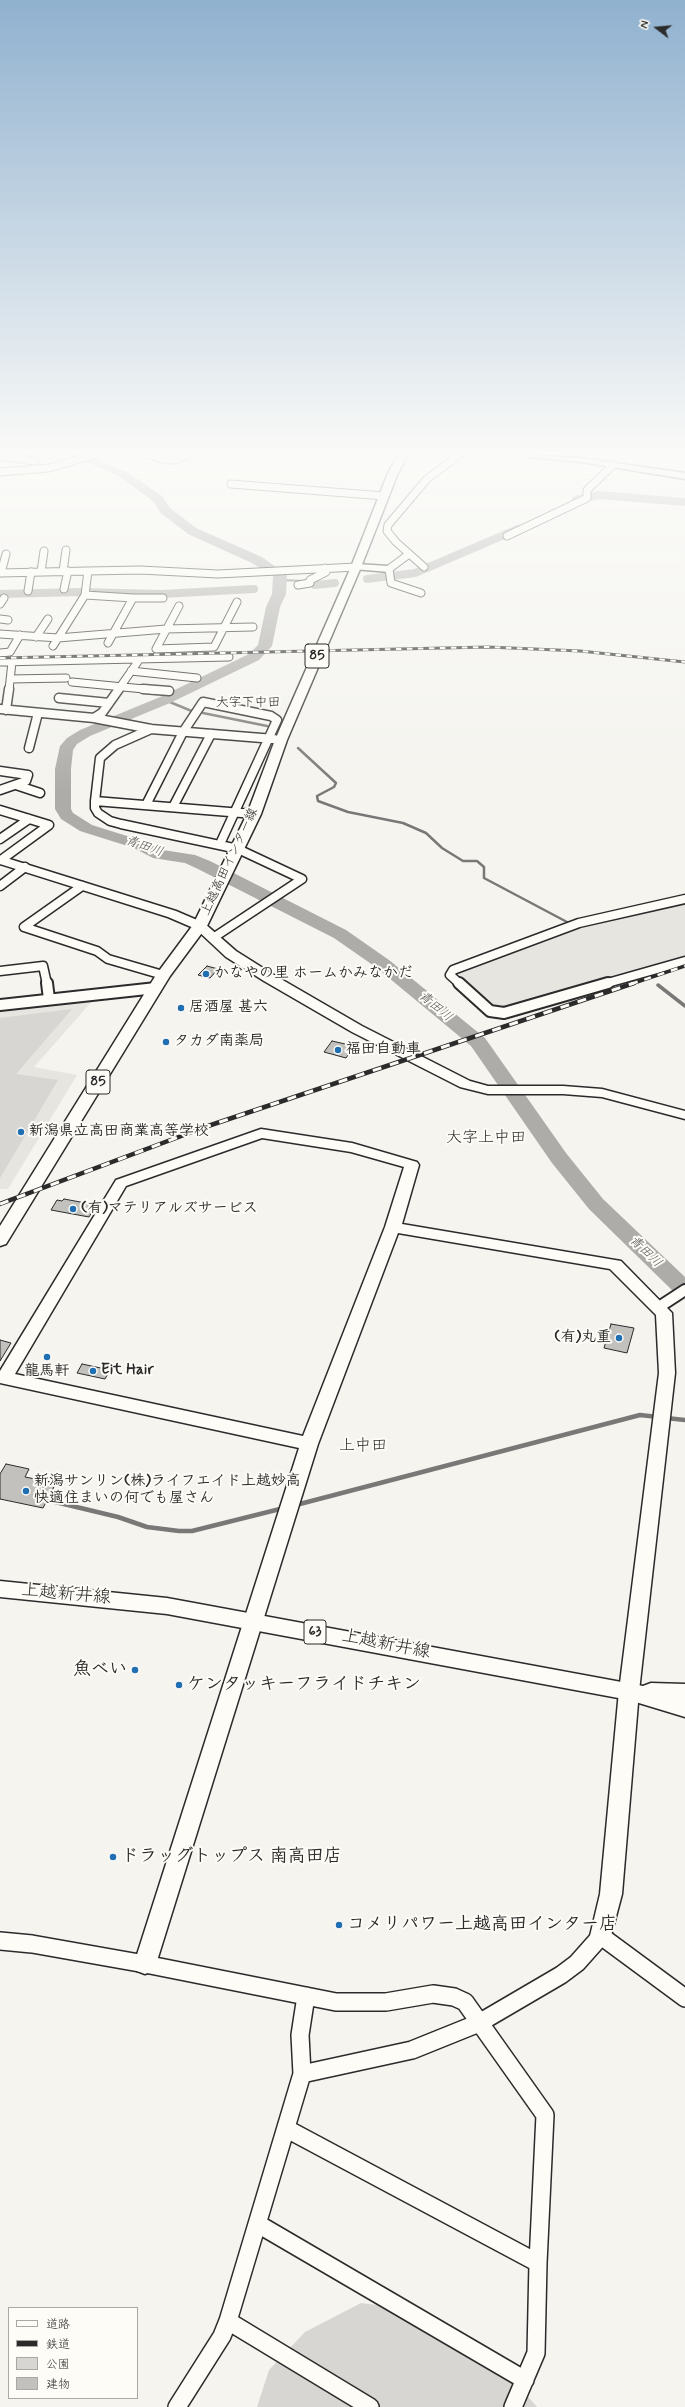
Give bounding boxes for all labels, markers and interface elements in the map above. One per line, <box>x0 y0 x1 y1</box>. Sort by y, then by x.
north arrow <box>637 8 677 48</box>
text: N <box>638 19 653 30</box>
road number: 85 <box>305 644 329 668</box>
district label: 大字下中田 <box>216 695 280 711</box>
street label: 上越高田インター線 <box>198 806 262 918</box>
water label: 青田川 <box>123 833 165 861</box>
place label: かなやの里 ホームかみなかだ <box>214 965 413 983</box>
marker: かなやの里 ホームかみなかだ <box>201 969 211 979</box>
water label: 青田川 <box>415 988 455 1026</box>
place label: 居酒屋 甚六 <box>189 999 268 1017</box>
marker: 居酒屋 甚六 <box>176 1003 186 1013</box>
place label: タカダ南薬局 <box>174 1033 264 1051</box>
marker: タカダ南薬局 <box>161 1037 171 1047</box>
place label: 福田自動車 <box>346 1041 421 1059</box>
marker: 福田自動車 <box>333 1045 343 1055</box>
road number: 85 <box>86 1070 110 1094</box>
place label: 新潟県立高田商業高等学校 <box>29 1123 209 1141</box>
marker: 新潟県立高田商業高等学校 <box>16 1127 26 1137</box>
district label: 大字上中田 <box>446 1129 526 1149</box>
place label: (有)マテリアルズサービス <box>81 1200 258 1218</box>
marker: (有)マテリアルズサービス <box>68 1204 78 1214</box>
water label: 青田川 <box>626 1233 664 1271</box>
place label: (有)丸重 <box>554 1329 611 1347</box>
marker: (有)丸重 <box>614 1333 624 1343</box>
marker: 龍馬軒 <box>42 1352 52 1362</box>
place label: Eit Hair <box>101 1362 154 1380</box>
place label: 龍馬軒 <box>25 1363 69 1381</box>
marker: Eit Hair <box>88 1366 98 1376</box>
district label: 上中田 <box>339 1437 387 1457</box>
place label: 新潟サンリン(株)ライフエイド上越妙高 快適住まいの何でも屋さん <box>34 1473 301 1508</box>
marker: 新潟サンリン(株)ライフエイド上越妙高 快適住まいの何でも屋さん <box>21 1486 31 1496</box>
street label: 上越新井線 <box>20 1580 112 1610</box>
road number: 63 <box>304 1620 326 1644</box>
street label: 上越新井線 <box>340 1626 432 1664</box>
place label: 魚べい <box>73 1659 127 1681</box>
marker: 魚べい <box>130 1665 140 1675</box>
place label: ケンタッキーフライドチキン <box>187 1674 421 1696</box>
marker: ケンタッキーフライドチキン <box>174 1680 184 1690</box>
place label: ドラッグトップス 南高田店 <box>121 1846 342 1868</box>
marker: ドラッグトップス 南高田店 <box>108 1852 118 1862</box>
place label: コメリパワー上越高田インター店 <box>347 1914 617 1936</box>
marker: コメリパワー上越高田インター店 <box>334 1920 344 1930</box>
legend <box>8 2307 138 2399</box>
text: 道路 <box>46 2317 70 2333</box>
text: 鉄道 <box>46 2337 70 2353</box>
text: 公園 <box>46 2357 70 2373</box>
text: 建物 <box>46 2377 70 2393</box>

